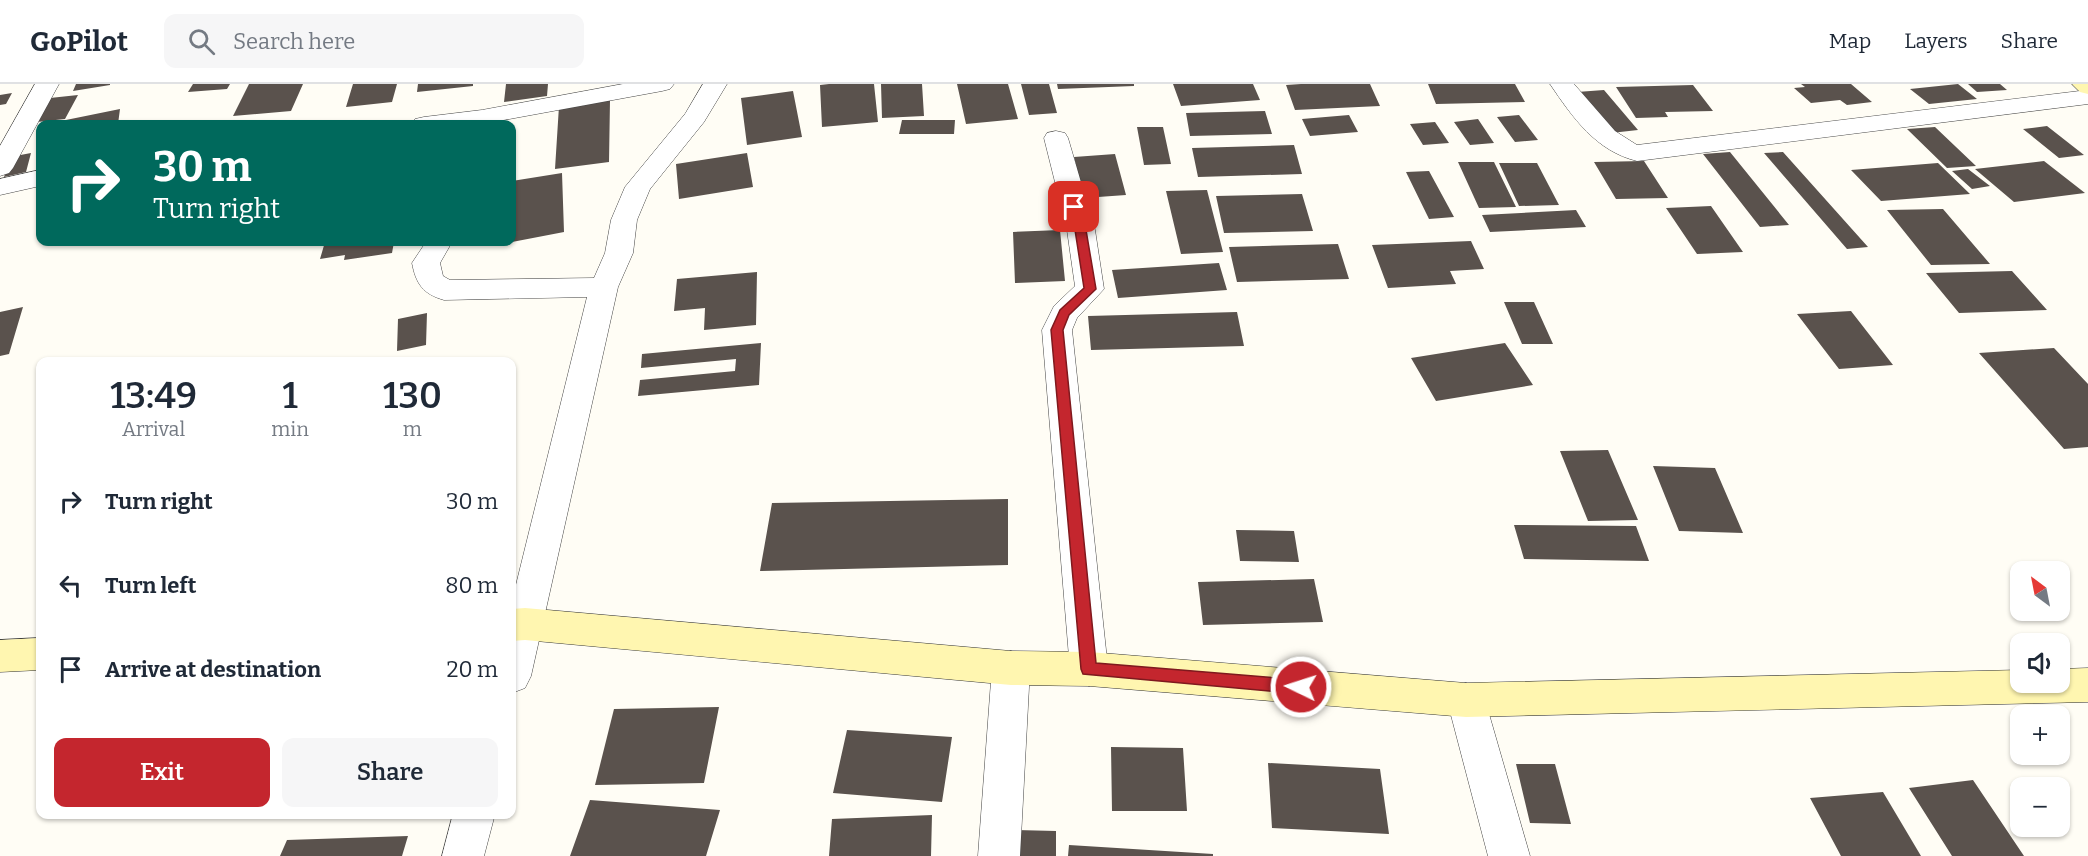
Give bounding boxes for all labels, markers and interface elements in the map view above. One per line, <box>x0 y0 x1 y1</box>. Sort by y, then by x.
search box <box>164 14 584 68</box>
text: GoPilot <box>30 25 128 58</box>
icon: search <box>185 25 218 58</box>
text: Search here <box>233 28 355 55</box>
text: Map <box>1829 28 1871 54</box>
text: Layers <box>1904 28 1968 54</box>
text: Share <box>2001 28 2058 54</box>
text: 30 m <box>153 142 252 192</box>
icon: right <box>54 144 132 222</box>
pin <box>1048 181 1099 232</box>
icon: arrive <box>1057 190 1090 223</box>
text: Turn right <box>153 193 280 225</box>
text: 13:49 <box>110 374 197 418</box>
text: 1 <box>282 374 298 418</box>
text: 130 <box>383 374 442 418</box>
text: Arrival <box>122 417 185 441</box>
text: min <box>271 417 309 441</box>
text: m <box>403 417 422 441</box>
icon: right <box>54 485 87 518</box>
text: Turn right <box>105 488 213 515</box>
text: 30 m <box>446 488 498 515</box>
north arrow <box>2010 561 2070 621</box>
map controls <box>2010 561 2070 837</box>
icon: left <box>54 569 87 602</box>
text: Turn left <box>105 572 197 599</box>
text: 80 m <box>445 572 498 599</box>
button: sound <box>2010 633 2070 693</box>
icon: arrive <box>54 653 87 686</box>
position arrow <box>1269 655 1333 719</box>
text: Arrive at destination <box>105 656 321 683</box>
text: 20 m <box>447 656 498 683</box>
button: + <box>2010 705 2070 765</box>
button: Exit <box>54 738 270 807</box>
button: Share <box>282 738 498 807</box>
button: − <box>2010 777 2070 837</box>

